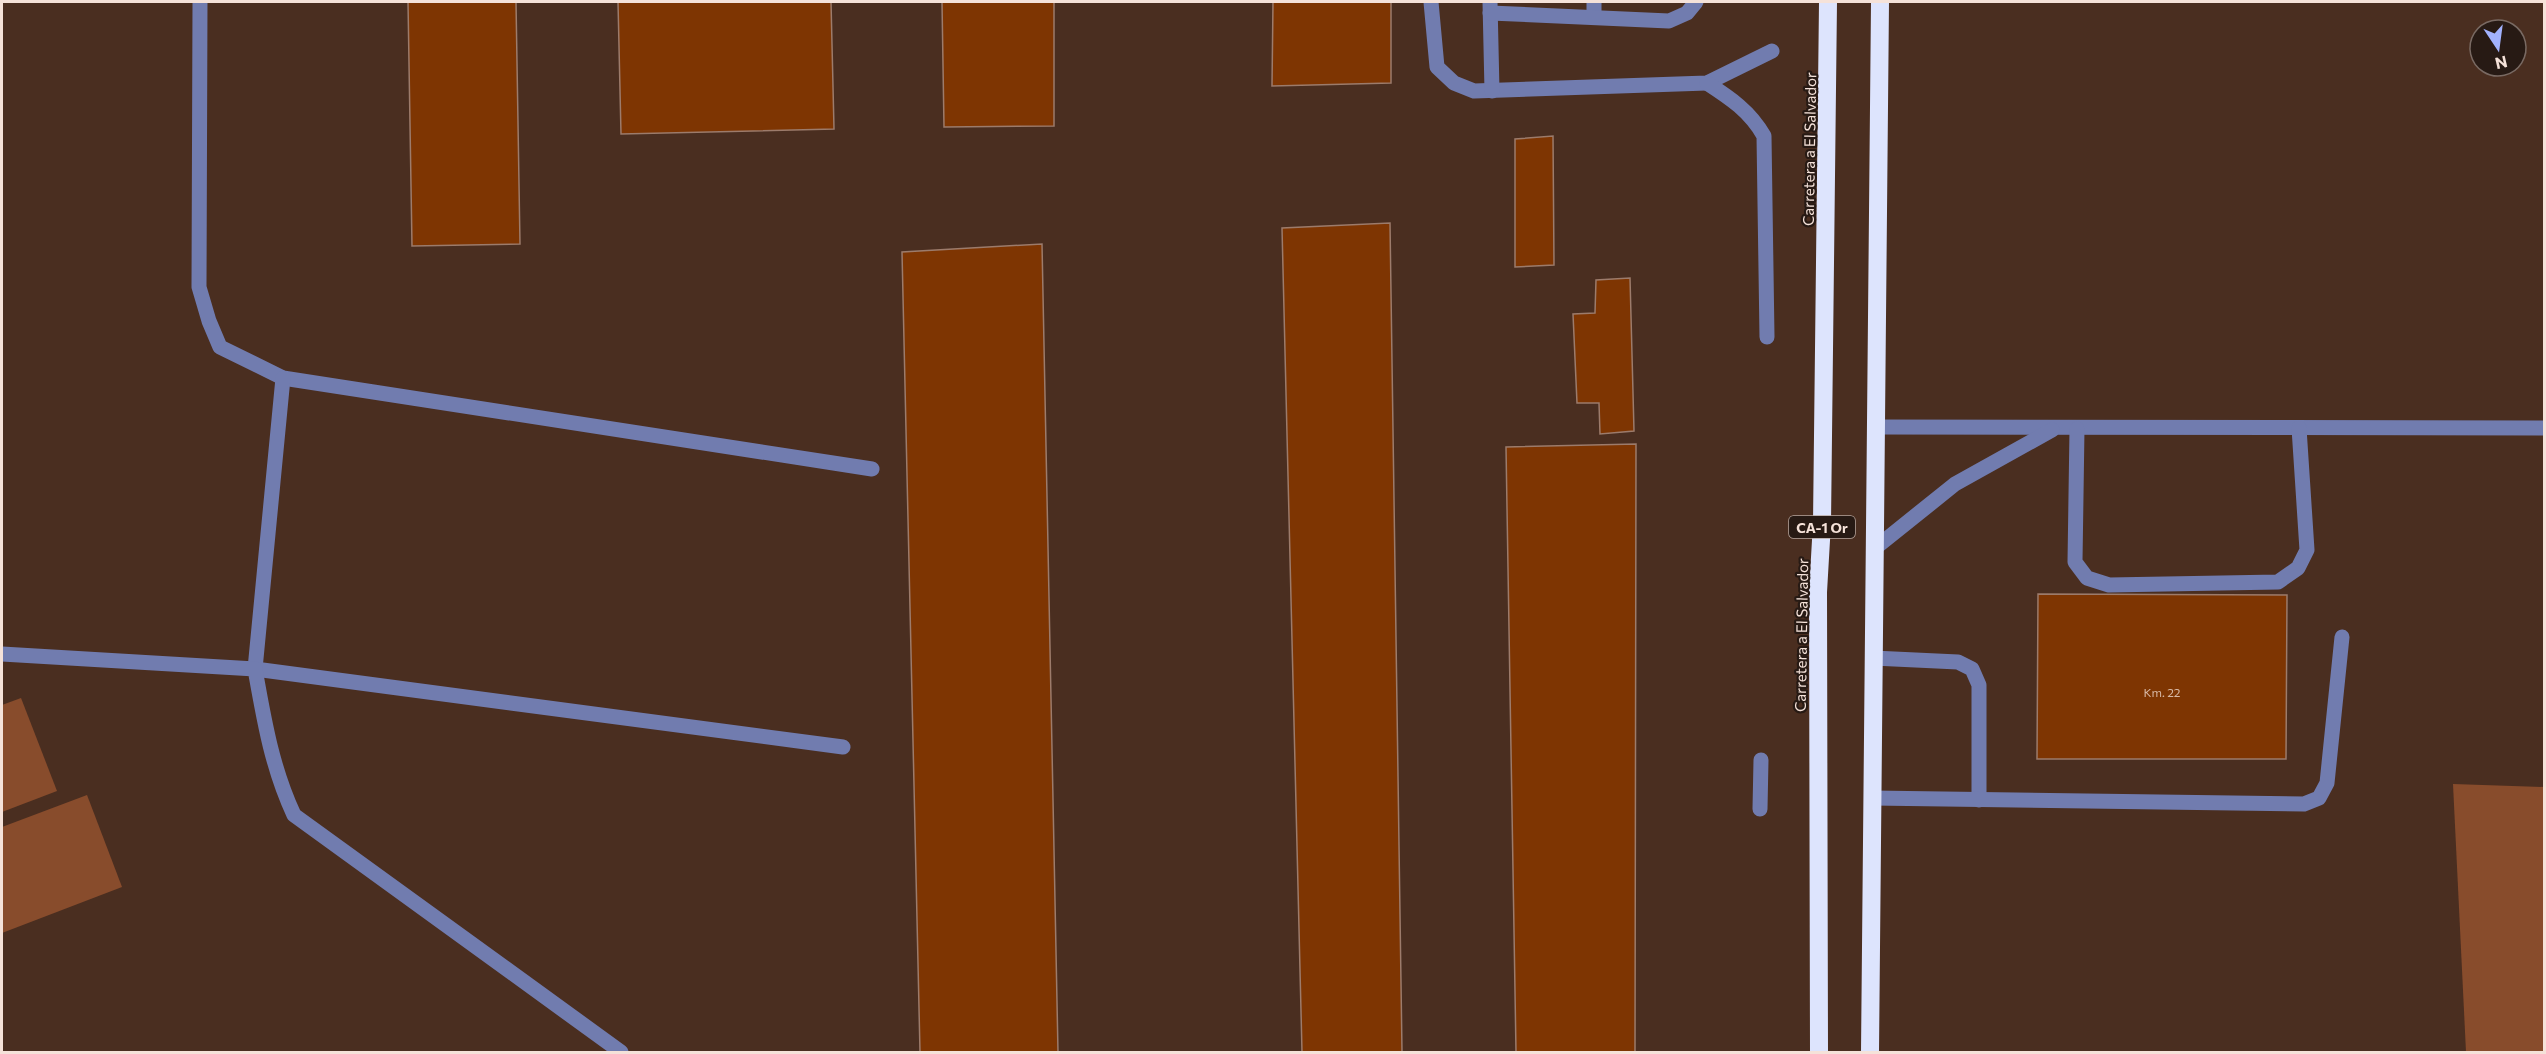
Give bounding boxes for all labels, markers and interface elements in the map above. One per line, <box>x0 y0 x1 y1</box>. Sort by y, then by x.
north arrow <box>2468 18 2528 78</box>
text: N <box>2494 52 2509 74</box>
street label: Carretera a El Salvador <box>1799 72 1819 226</box>
road number: CA-1 Or <box>1789 516 1855 538</box>
street label: Carretera a El Salvador <box>1791 558 1811 712</box>
house number: Km. 22 <box>2144 685 2181 699</box>

